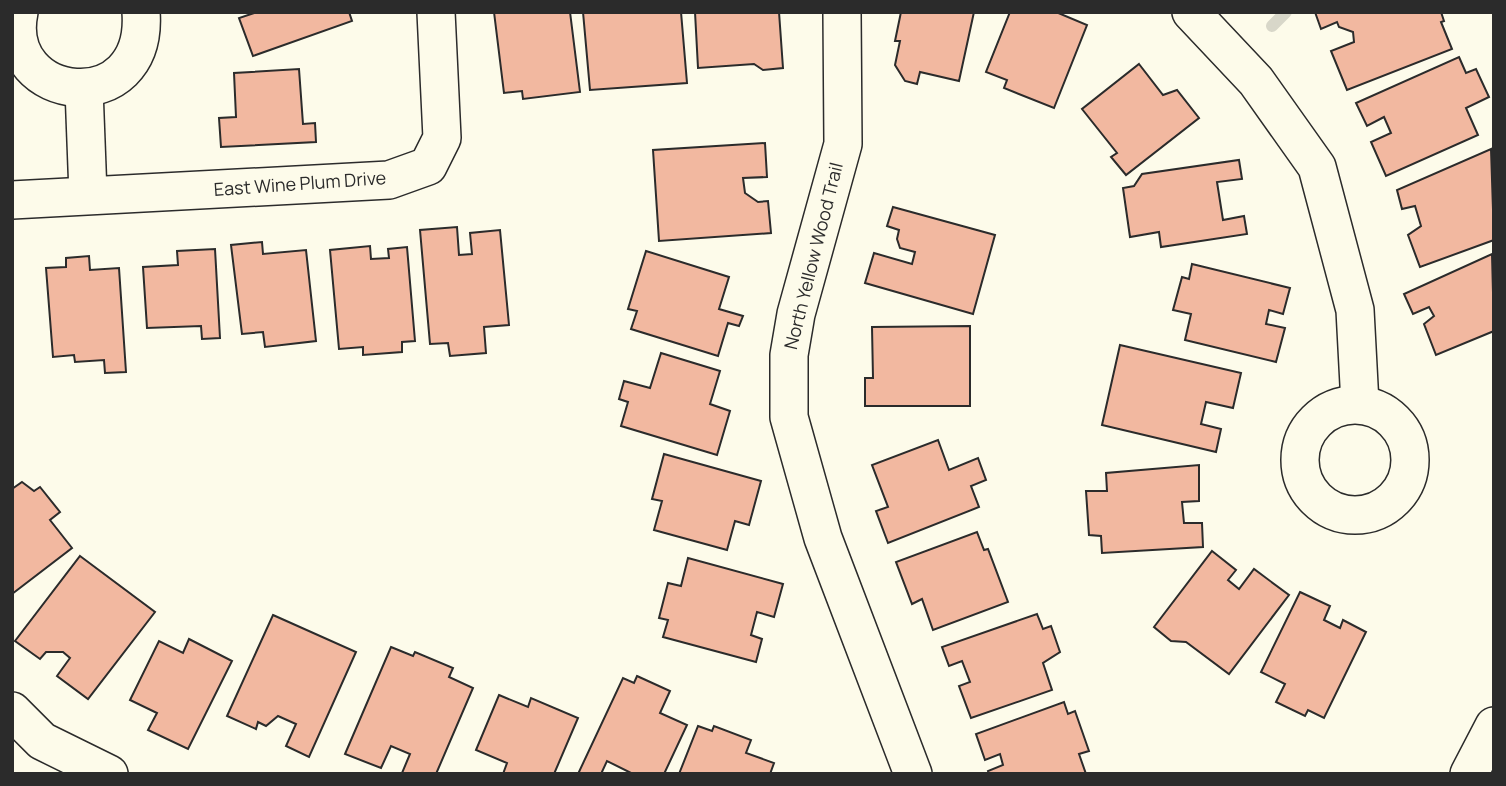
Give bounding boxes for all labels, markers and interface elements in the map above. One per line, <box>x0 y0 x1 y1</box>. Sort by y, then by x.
street label: North Yellow Wood Trail <box>778 160 848 352</box>
street label: East Wine Plum Drive <box>213 165 387 201</box>

